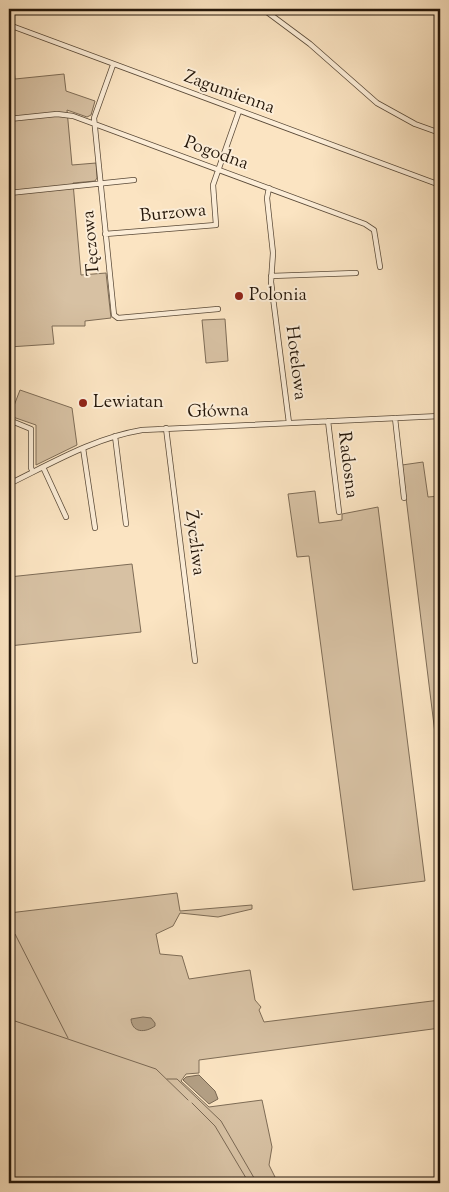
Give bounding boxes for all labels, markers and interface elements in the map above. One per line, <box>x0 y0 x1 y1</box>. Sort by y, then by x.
street label: Zagumienna <box>180 65 278 121</box>
street label: Pogodna <box>180 130 252 178</box>
street label: Burzowa <box>139 198 207 230</box>
street label: Tęczowa <box>76 209 108 277</box>
place label: Polonia <box>249 283 307 309</box>
marker: Polonia <box>233 290 245 302</box>
street label: Hotelowa <box>278 324 312 402</box>
place label: Lewiatan <box>93 390 164 416</box>
marker: Lewiatan <box>77 397 89 409</box>
street label: Główna <box>187 398 249 426</box>
street label: Radosna <box>330 430 364 500</box>
street label: Życzliwa <box>177 509 211 577</box>

